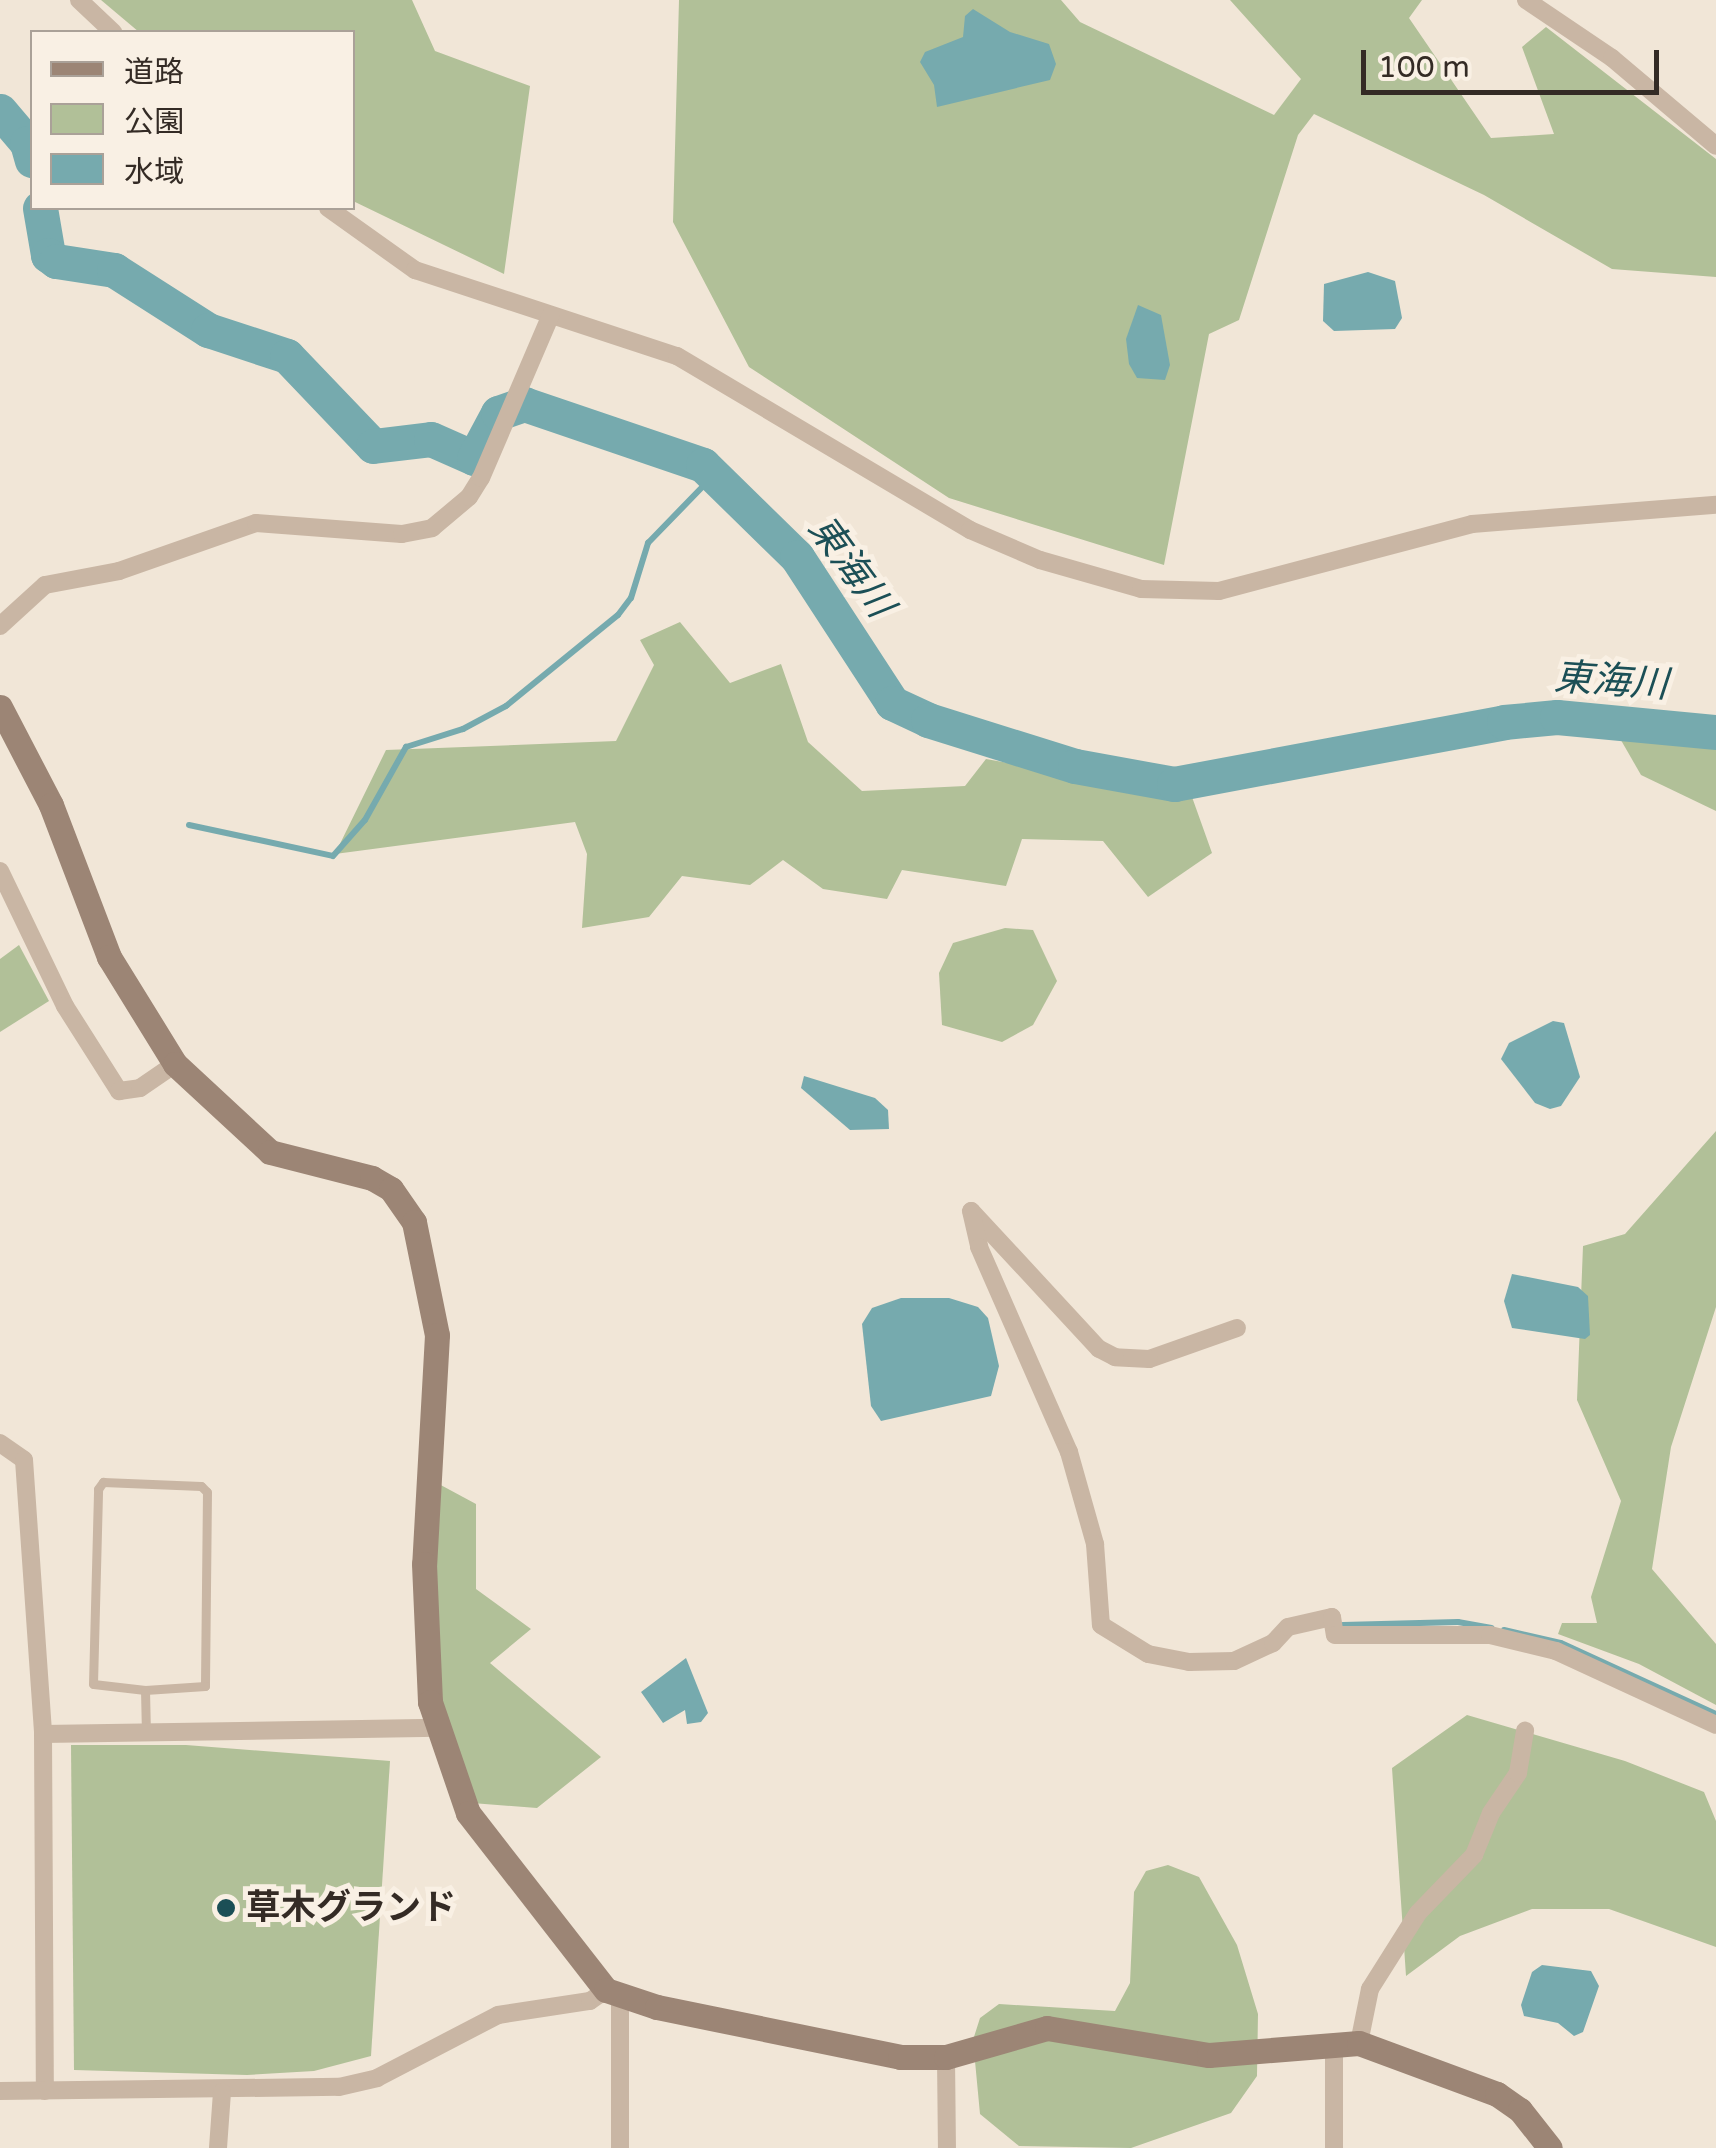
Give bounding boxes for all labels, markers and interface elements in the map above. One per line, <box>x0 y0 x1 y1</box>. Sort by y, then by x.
legend <box>30 30 355 210</box>
scale bar <box>1366 30 1664 92</box>
text: 100 m <box>1378 49 1470 86</box>
text: 道路 <box>124 54 184 91</box>
text: 公園 <box>124 104 184 141</box>
text: 水域 <box>124 154 184 191</box>
water label: 東海川 <box>798 507 902 627</box>
water label: 東海川 <box>1553 655 1669 709</box>
place label: 草木グランド <box>246 1887 456 1929</box>
marker: 草木グランド <box>215 1897 237 1919</box>

